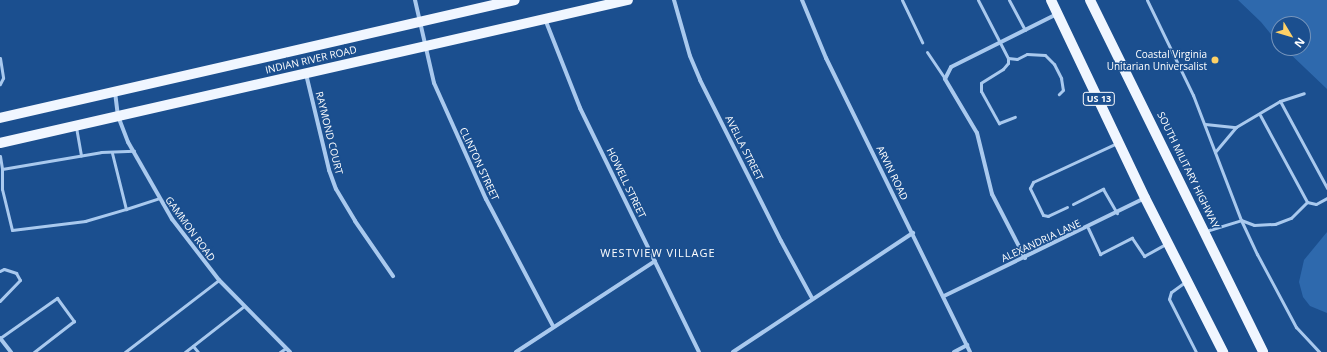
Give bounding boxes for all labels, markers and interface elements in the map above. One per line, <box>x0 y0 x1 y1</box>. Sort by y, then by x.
north arrow <box>1271 16 1311 56</box>
text: N <box>1291 35 1309 51</box>
street label: INDIAN RIVER ROAD <box>264 44 358 76</box>
place label: Coastal Virginia Unitarian Universalist <box>1107 48 1207 72</box>
marker: Coastal Virginia Unitarian Universalist <box>1210 55 1220 65</box>
street label: RAYMOND COURT <box>313 90 345 176</box>
road number: US 13 <box>1082 92 1116 106</box>
street label: SOUTH MILITARY HIGHWAY <box>1155 110 1221 230</box>
street label: AVELLA STREET <box>723 114 765 182</box>
street label: CLINTON STREET <box>457 126 501 202</box>
street label: ARVIN ROAD <box>874 144 910 202</box>
street label: HOWELL STREET <box>604 146 648 220</box>
street label: GAMMON ROAD <box>163 194 217 264</box>
street label: ALEXANDRIA LANE <box>999 217 1083 265</box>
district label: WESTVIEW VILLAGE <box>600 246 716 260</box>

